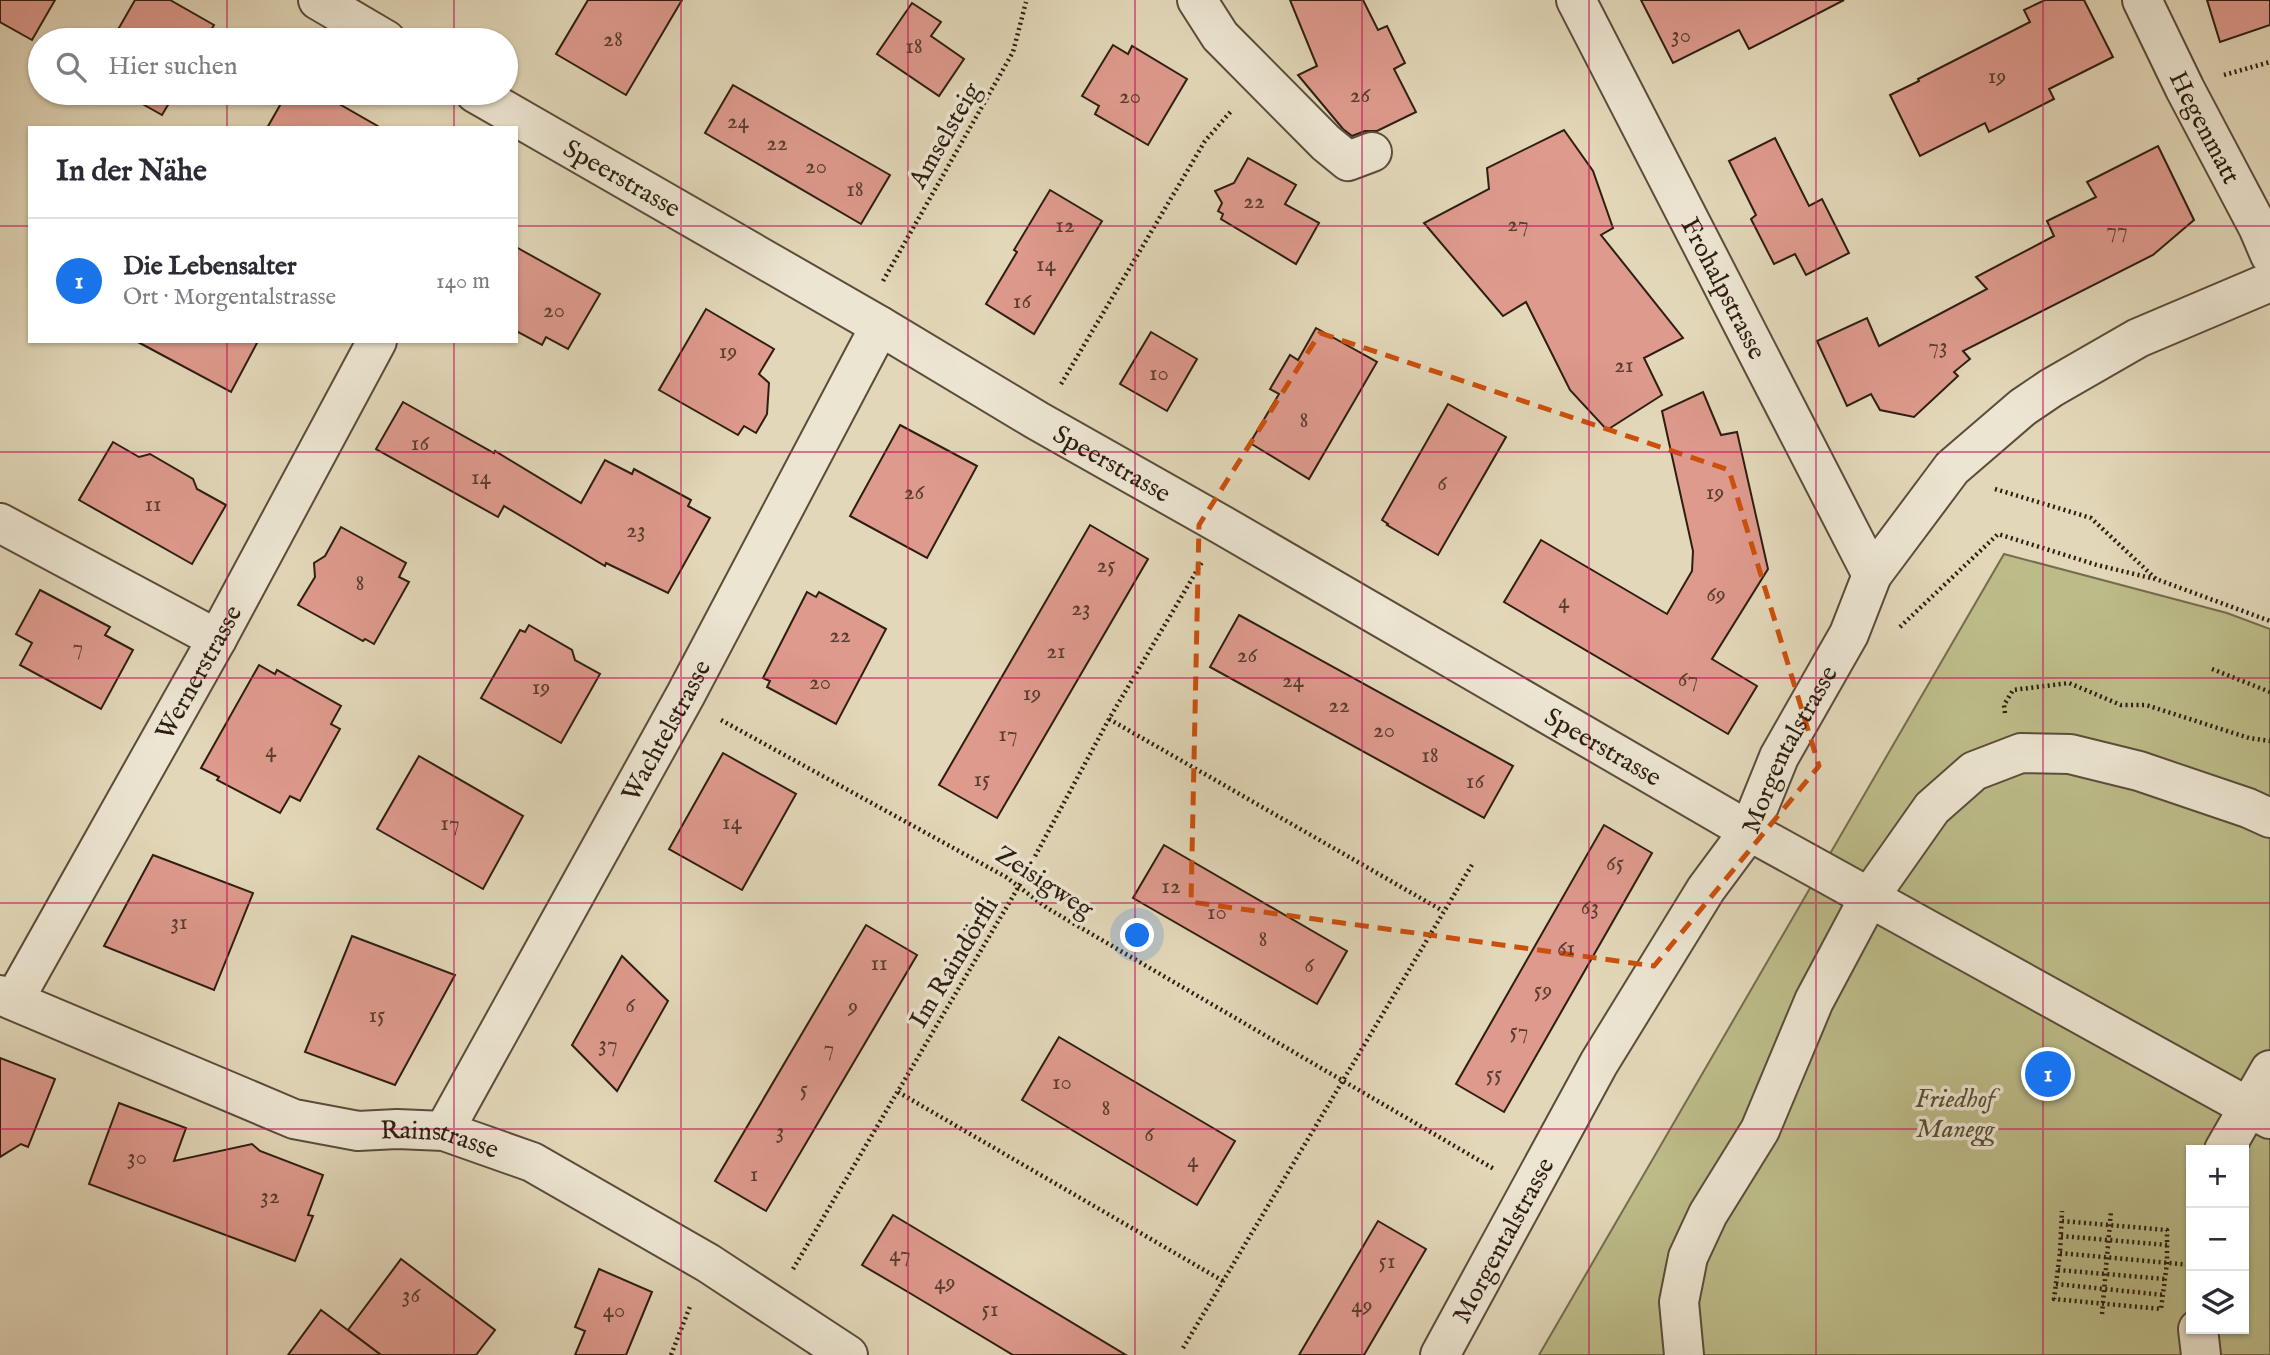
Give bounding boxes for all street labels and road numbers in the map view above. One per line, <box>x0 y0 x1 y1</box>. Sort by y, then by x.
street label: Hegenmatt <box>2161 66 2247 190</box>
street label: Amselsteig <box>901 76 989 195</box>
street label: Speerstrasse <box>557 132 686 226</box>
street label: Frohalpstrasse <box>1673 212 1773 365</box>
street label: Speerstrasse <box>1047 418 1176 511</box>
street label: Wernerstrasse <box>149 600 250 746</box>
street label: Wachtelstrasse <box>615 654 719 807</box>
street label: Morgentalstrasse <box>1735 660 1846 839</box>
street label: Speerstrasse <box>1538 701 1667 795</box>
street label: Zeisigweg <box>989 838 1100 927</box>
street label: Im Raindörfli <box>902 891 1006 1034</box>
street label: Rainstrasse <box>380 1114 503 1167</box>
street label: Morgentalstrasse <box>1446 1152 1562 1329</box>

